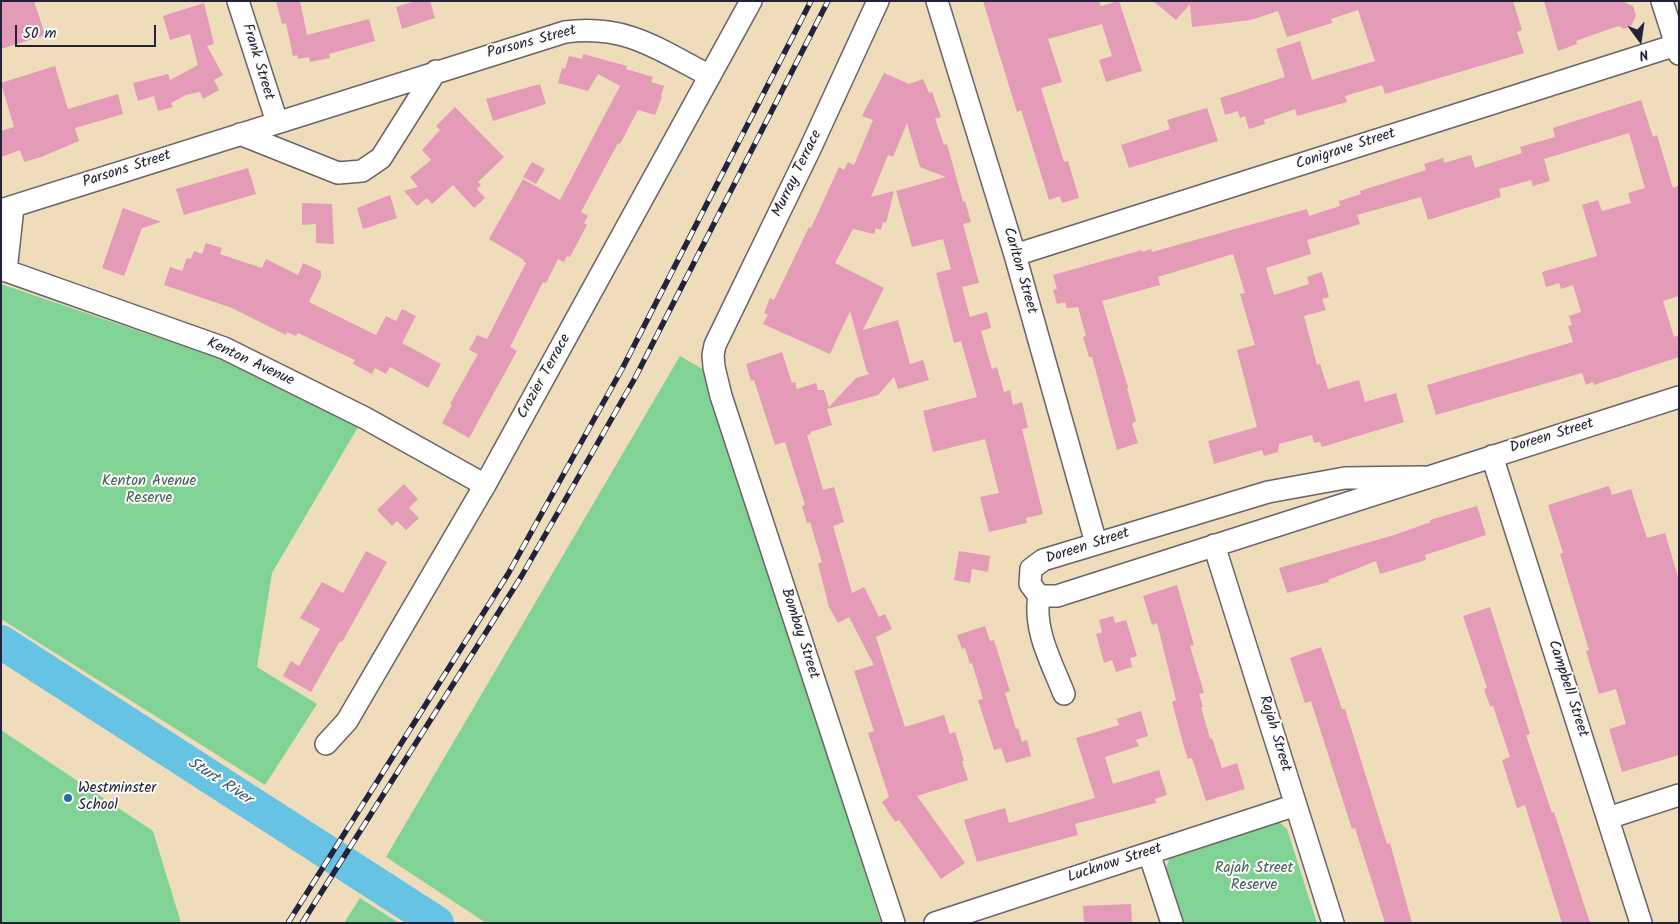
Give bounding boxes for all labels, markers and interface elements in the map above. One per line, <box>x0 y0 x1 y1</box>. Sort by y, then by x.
scale bar <box>18 15 159 47</box>
north arrow <box>1615 15 1665 65</box>
text: 50 m <box>23 22 57 46</box>
street label: Frank Street <box>237 22 277 102</box>
street label: Parsons Street <box>485 22 579 64</box>
text: N <box>1637 43 1651 66</box>
street label: Conigrave Street <box>1294 125 1398 175</box>
street label: Murray Terrace <box>769 128 827 220</box>
street label: Parsons Street <box>81 147 173 193</box>
street label: Carlton Street <box>998 226 1040 316</box>
street label: Crozier Terrace <box>514 332 576 422</box>
street label: Kenton Avenue <box>203 335 297 391</box>
street label: Doreen Street <box>1508 416 1596 458</box>
park label: Kenton Avenue Reserve <box>102 473 196 508</box>
street label: Doreen Street <box>1044 525 1132 569</box>
street label: Bombay Street <box>776 586 822 682</box>
street label: Campbell Street <box>1543 638 1591 740</box>
street label: Rajah Street <box>1254 694 1294 774</box>
water label: Sturt River <box>183 754 255 810</box>
place label: Westminster School <box>78 780 156 815</box>
marker: Westminster School <box>62 792 74 804</box>
street label: Lucknow Street <box>1066 840 1164 888</box>
park label: Rajah Street Reserve <box>1215 860 1293 895</box>

